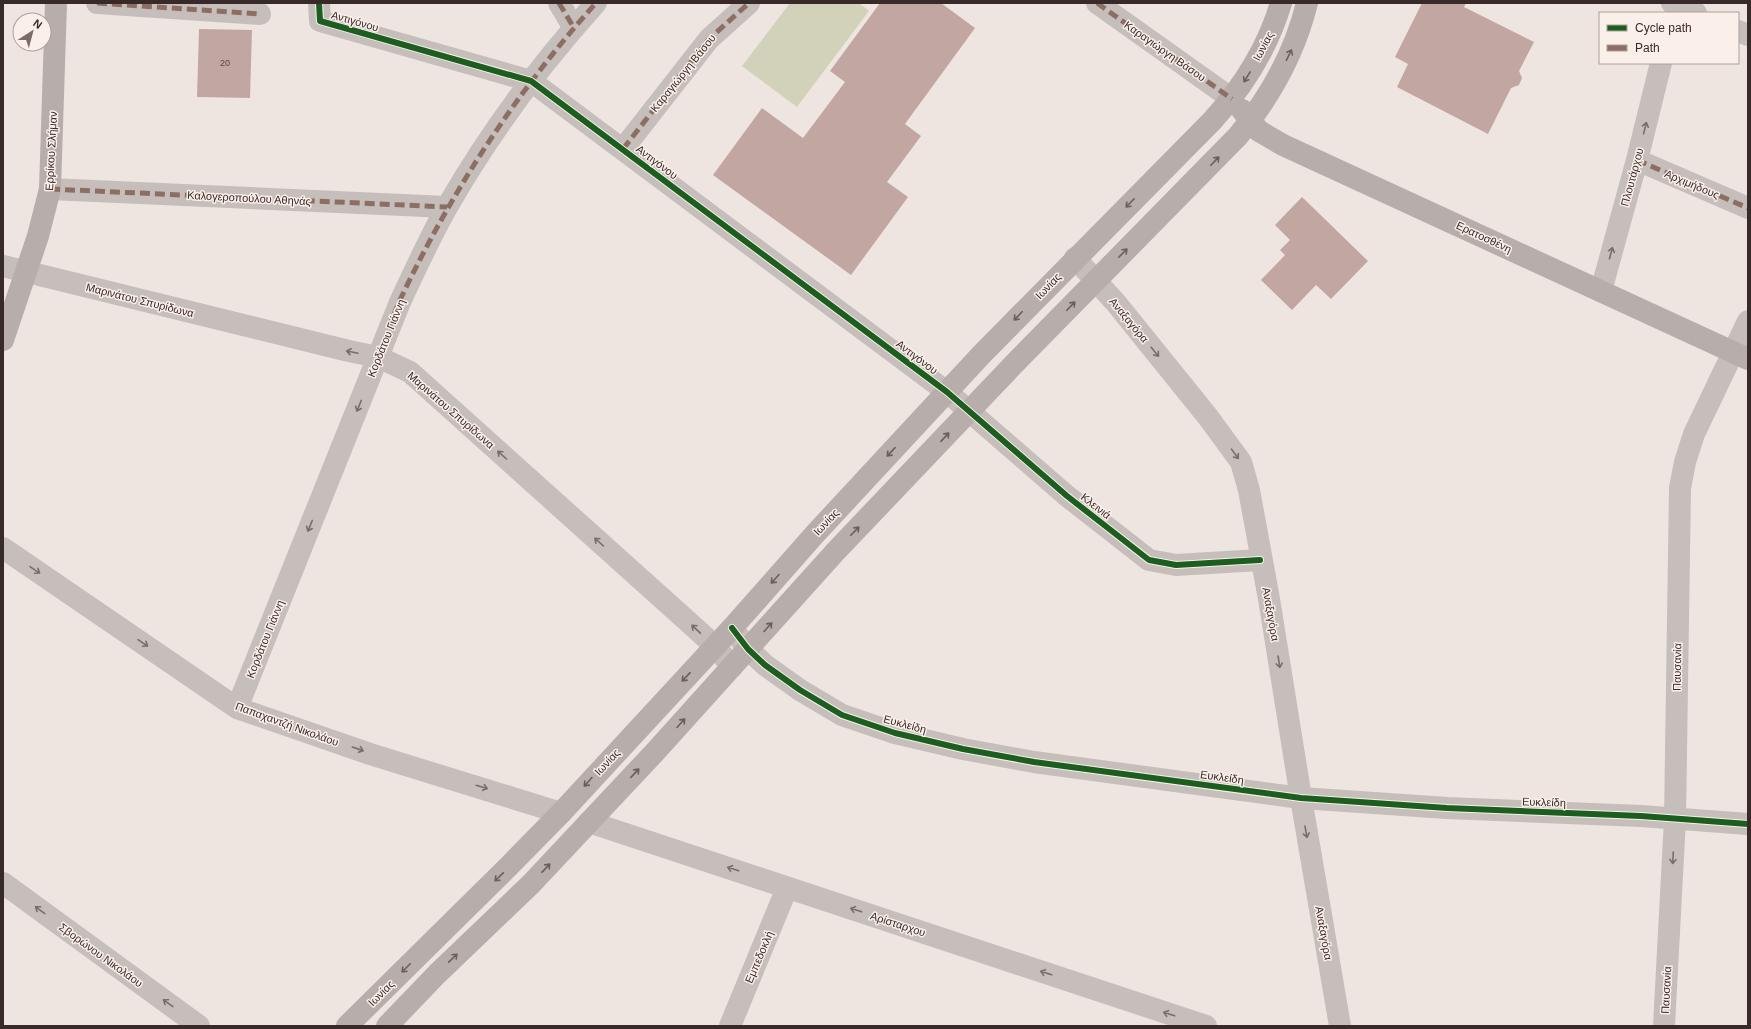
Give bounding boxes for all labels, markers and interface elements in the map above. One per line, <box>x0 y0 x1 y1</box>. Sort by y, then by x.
street label: Αντιγόνου <box>330 9 380 33</box>
north arrow <box>12 12 52 52</box>
legend <box>1599 12 1739 64</box>
text: N <box>31 17 45 31</box>
street label: Καραγιώργη Βάσου <box>1122 18 1208 84</box>
text: Cycle path <box>1635 21 1692 35</box>
street label: Ιωνίας <box>1250 29 1276 63</box>
street label: Καραγιώργη Βάσου <box>648 32 718 114</box>
text: Path <box>1635 41 1660 55</box>
one-way arrow <box>1286 50 1293 62</box>
house number: 20 <box>220 58 230 68</box>
one-way arrow <box>1242 71 1251 82</box>
street label: Ερρίκου Σλήμαν <box>43 111 59 191</box>
one-way arrow <box>1641 122 1649 135</box>
street label: Αντιγόνου <box>634 143 680 181</box>
street label: Πλουτάρχου <box>1618 147 1646 207</box>
one-way arrow <box>1210 156 1220 166</box>
street label: Αρχιμήδους <box>1663 167 1721 201</box>
street label: Καλογεροπούλου Αθηνάς <box>187 189 311 207</box>
one-way arrow <box>1125 198 1135 208</box>
street label: Ερατοσθένη <box>1454 219 1514 255</box>
one-way arrow <box>1608 247 1615 260</box>
one-way arrow <box>1118 248 1128 258</box>
street label: Ιωνίας <box>1033 271 1063 301</box>
street label: Μαρινάτου Σπυρίδωνα <box>85 281 196 319</box>
street label: Αναξαγόρα <box>1107 295 1151 345</box>
street label: Κορδάτου Γιάννη <box>365 297 407 379</box>
one-way arrow <box>1066 301 1076 311</box>
one-way arrow <box>1014 311 1023 321</box>
street label: Αντιγόνου <box>894 338 940 376</box>
one-way arrow <box>1150 346 1159 357</box>
one-way arrow <box>346 347 359 355</box>
street label: Μαρινάτου Σπυρίδωνα <box>405 369 497 451</box>
one-way arrow <box>354 399 362 411</box>
one-way arrow <box>940 432 949 442</box>
one-way arrow <box>887 447 896 457</box>
one-way arrow <box>1231 448 1239 459</box>
one-way arrow <box>497 450 508 459</box>
street label: Κλεινιά <box>1079 491 1114 522</box>
street label: Ιωνίας <box>811 506 841 538</box>
one-way arrow <box>306 520 313 532</box>
one-way arrow <box>850 526 860 536</box>
one-way arrow <box>594 537 604 546</box>
one-way arrow <box>29 566 40 574</box>
one-way arrow <box>771 574 780 584</box>
street label: Αναξαγόρα <box>1260 586 1282 642</box>
street label: Κορδάτου Γιάννη <box>244 598 286 680</box>
one-way arrow <box>763 622 772 632</box>
one-way arrow <box>691 624 701 633</box>
one-way arrow <box>137 639 148 647</box>
street label: Παυσανία <box>1671 642 1683 691</box>
one-way arrow <box>1275 655 1283 668</box>
one-way arrow <box>682 671 691 681</box>
street label: Παπαχαντζή Νικολάου <box>234 700 340 748</box>
street label: Ευκλείδη <box>882 713 928 735</box>
one-way arrow <box>676 718 686 728</box>
one-way arrow <box>352 746 364 754</box>
street label: Ιωνίας <box>592 746 622 778</box>
one-way arrow <box>631 768 640 778</box>
street label: Ευκλείδη <box>1199 768 1245 786</box>
one-way arrow <box>584 777 593 788</box>
one-way arrow <box>476 784 489 791</box>
street label: Ευκλείδη <box>1522 795 1566 809</box>
one-way arrow <box>1303 825 1311 838</box>
one-way arrow <box>1669 851 1677 864</box>
one-way arrow <box>542 863 551 873</box>
one-way arrow <box>727 865 739 873</box>
one-way arrow <box>494 872 504 881</box>
street label: Αναξαγόρα <box>1313 905 1335 961</box>
one-way arrow <box>35 906 46 914</box>
one-way arrow <box>850 906 862 914</box>
street label: Αρίσταρχου <box>869 909 927 939</box>
street label: Σβορώνου Νικολάου <box>57 921 145 989</box>
street label: Εμπεδοκλή <box>743 929 775 985</box>
one-way arrow <box>448 954 459 963</box>
one-way arrow <box>401 963 411 973</box>
street label: Παυσανία <box>1659 965 1673 1014</box>
one-way arrow <box>1039 969 1052 976</box>
street label: Ιωνίας <box>366 978 396 1008</box>
one-way arrow <box>162 999 173 1007</box>
one-way arrow <box>1163 1010 1176 1017</box>

